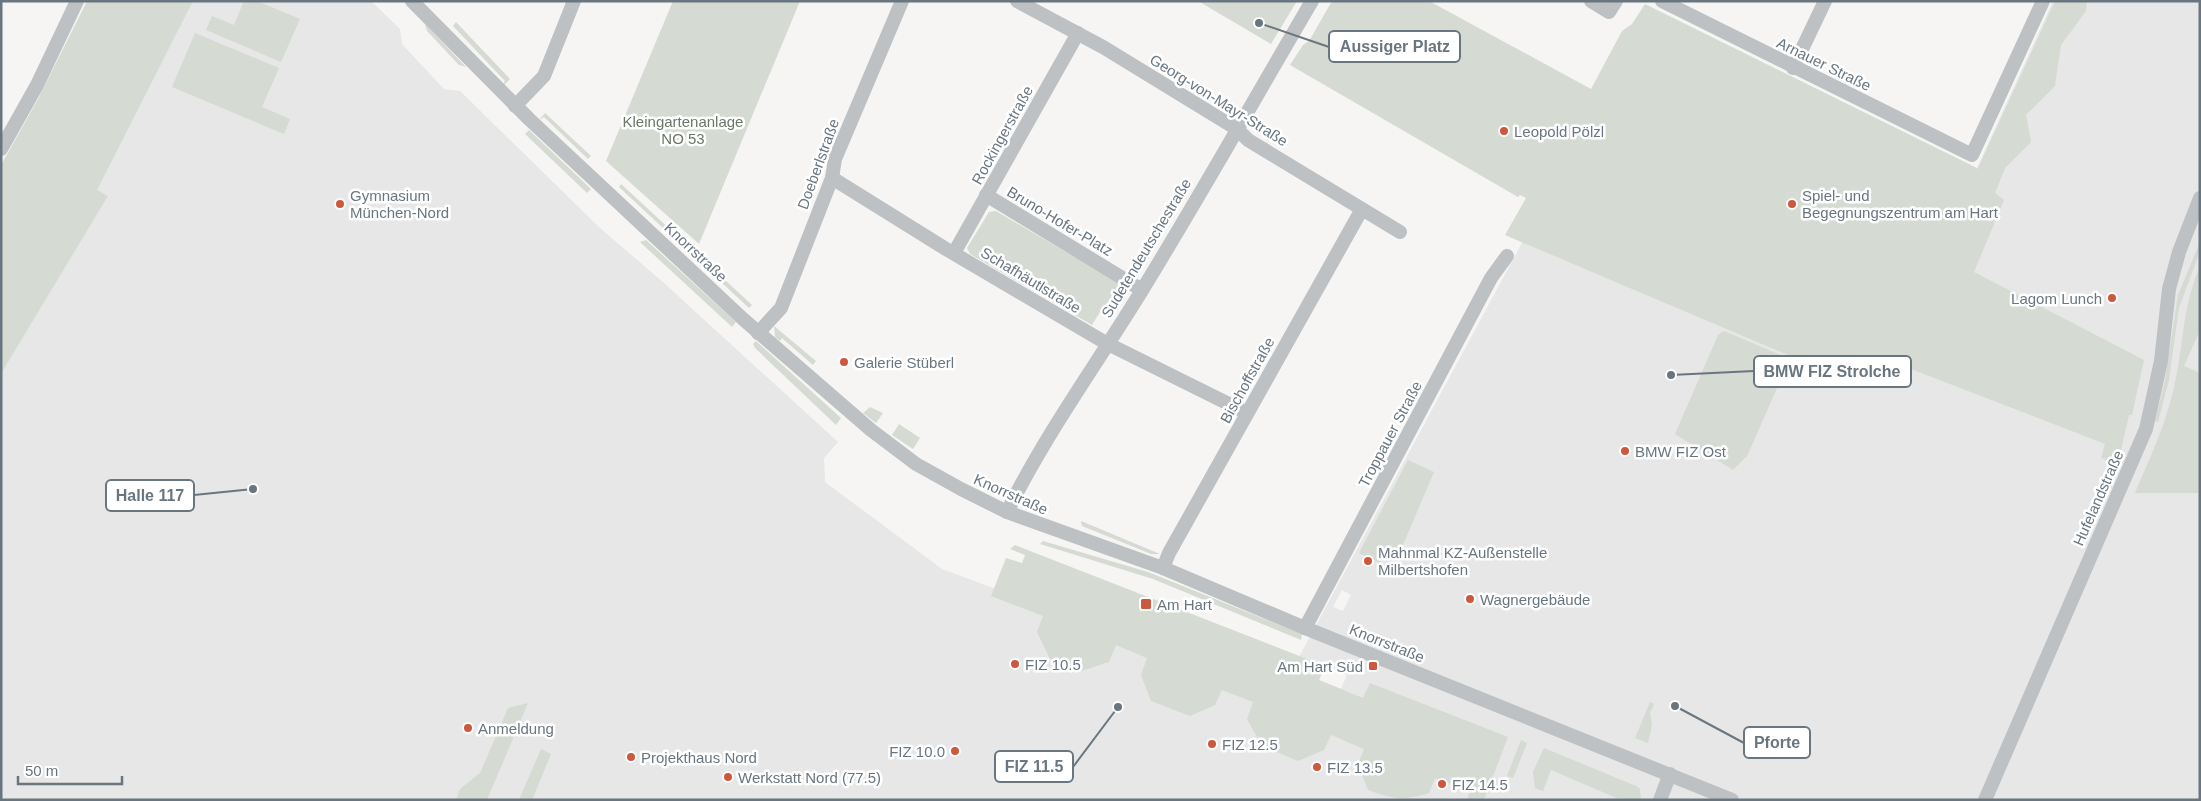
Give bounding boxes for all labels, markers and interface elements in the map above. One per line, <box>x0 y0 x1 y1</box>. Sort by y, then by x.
callout: Aussiger Platz <box>1329 31 1460 62</box>
street label: Arnauer Straße <box>1774 34 1874 94</box>
text: Aussiger Platz <box>1340 38 1450 55</box>
street label: Georg-von-Mayr-Straße <box>1147 51 1291 149</box>
street label: Rockingerstraße <box>968 83 1036 187</box>
park label: Kleingartenanlage NO 53 <box>623 113 743 147</box>
street label: Doeberlstraße <box>794 116 842 212</box>
place label: Leopold Pölzl <box>1514 123 1604 140</box>
marker: Leopold Pölzl <box>1498 125 1510 137</box>
street label: Sudetendeutschestraße <box>1098 175 1194 321</box>
street label: Bruno-Hofer-Platz <box>1004 183 1116 259</box>
place label: Gymnasium München-Nord <box>350 187 449 221</box>
place label: Spiel- und Begegnungszentrum am Hart <box>1802 187 1999 221</box>
marker: Gymnasium München-Nord <box>334 198 346 210</box>
marker: Spiel- und Begegnungszentrum am Hart <box>1786 198 1798 210</box>
street label: Knorrstraße <box>661 219 731 285</box>
street label: Schafhäutlstraße <box>978 244 1084 316</box>
place label: Lagom Lunch <box>2011 290 2102 307</box>
marker: Lagom Lunch <box>2106 292 2118 304</box>
street label: Bischoffstraße <box>1216 334 1278 426</box>
place label: Galerie Stüberl <box>854 354 954 371</box>
marker: Galerie Stüberl <box>838 356 850 368</box>
callout: BMW FIZ Strolche <box>1754 356 1911 387</box>
text: BMW FIZ Strolche <box>1764 363 1901 380</box>
street label: Troppauer Straße <box>1355 378 1425 490</box>
place label: BMW FIZ Ost <box>1635 443 1727 460</box>
marker: BMW FIZ Ost <box>1619 445 1631 457</box>
street label: Hufelandstraße <box>2069 448 2127 548</box>
street label: Knorrstraße <box>971 470 1051 518</box>
callout: Halle 117 <box>106 480 194 511</box>
text: Halle 117 <box>116 487 184 504</box>
place label: Mahnmal KZ-Außenstelle Milbertshofen <box>1378 544 1547 578</box>
marker: Mahnmal KZ-Außenstelle Milbertshofen <box>1362 555 1374 567</box>
place label: Wagnergebäude <box>1480 591 1590 608</box>
marker: Wagnergebäude <box>1464 593 1476 605</box>
place label: Am Hart <box>1157 596 1213 613</box>
marker: Am Hart <box>1139 597 1153 611</box>
street label: Knorrstraße <box>1347 620 1427 666</box>
place label: FIZ 10.5 <box>1025 656 1081 673</box>
marker: FIZ 10.5 <box>1009 658 1021 670</box>
place label: Am Hart Süd <box>1277 658 1363 675</box>
marker: Am Hart Süd <box>1367 660 1379 672</box>
place label: Anmeldung <box>478 720 554 737</box>
marker: Anmeldung <box>462 722 474 734</box>
callout: Pforte <box>1744 727 1810 758</box>
text: Pforte <box>1754 734 1800 751</box>
place label: FIZ 12.5 <box>1222 736 1278 753</box>
marker: FIZ 12.5 <box>1206 738 1218 750</box>
place label: FIZ 10.0 <box>889 743 945 760</box>
marker: FIZ 10.0 <box>949 745 961 757</box>
place label: Projekthaus Nord <box>641 749 757 766</box>
marker: Projekthaus Nord <box>625 751 637 763</box>
callout: FIZ 11.5 <box>995 751 1073 782</box>
scale bar <box>18 754 121 786</box>
text: FIZ 11.5 <box>1005 758 1063 775</box>
place label: FIZ 13.5 <box>1327 759 1383 776</box>
marker: FIZ 13.5 <box>1311 761 1323 773</box>
text: 50 m <box>25 762 58 779</box>
place label: Werkstatt Nord (77.5) <box>738 769 881 786</box>
marker: Werkstatt Nord (77.5) <box>722 771 734 783</box>
place label: FIZ 14.5 <box>1452 776 1508 793</box>
marker: FIZ 14.5 <box>1436 778 1448 790</box>

